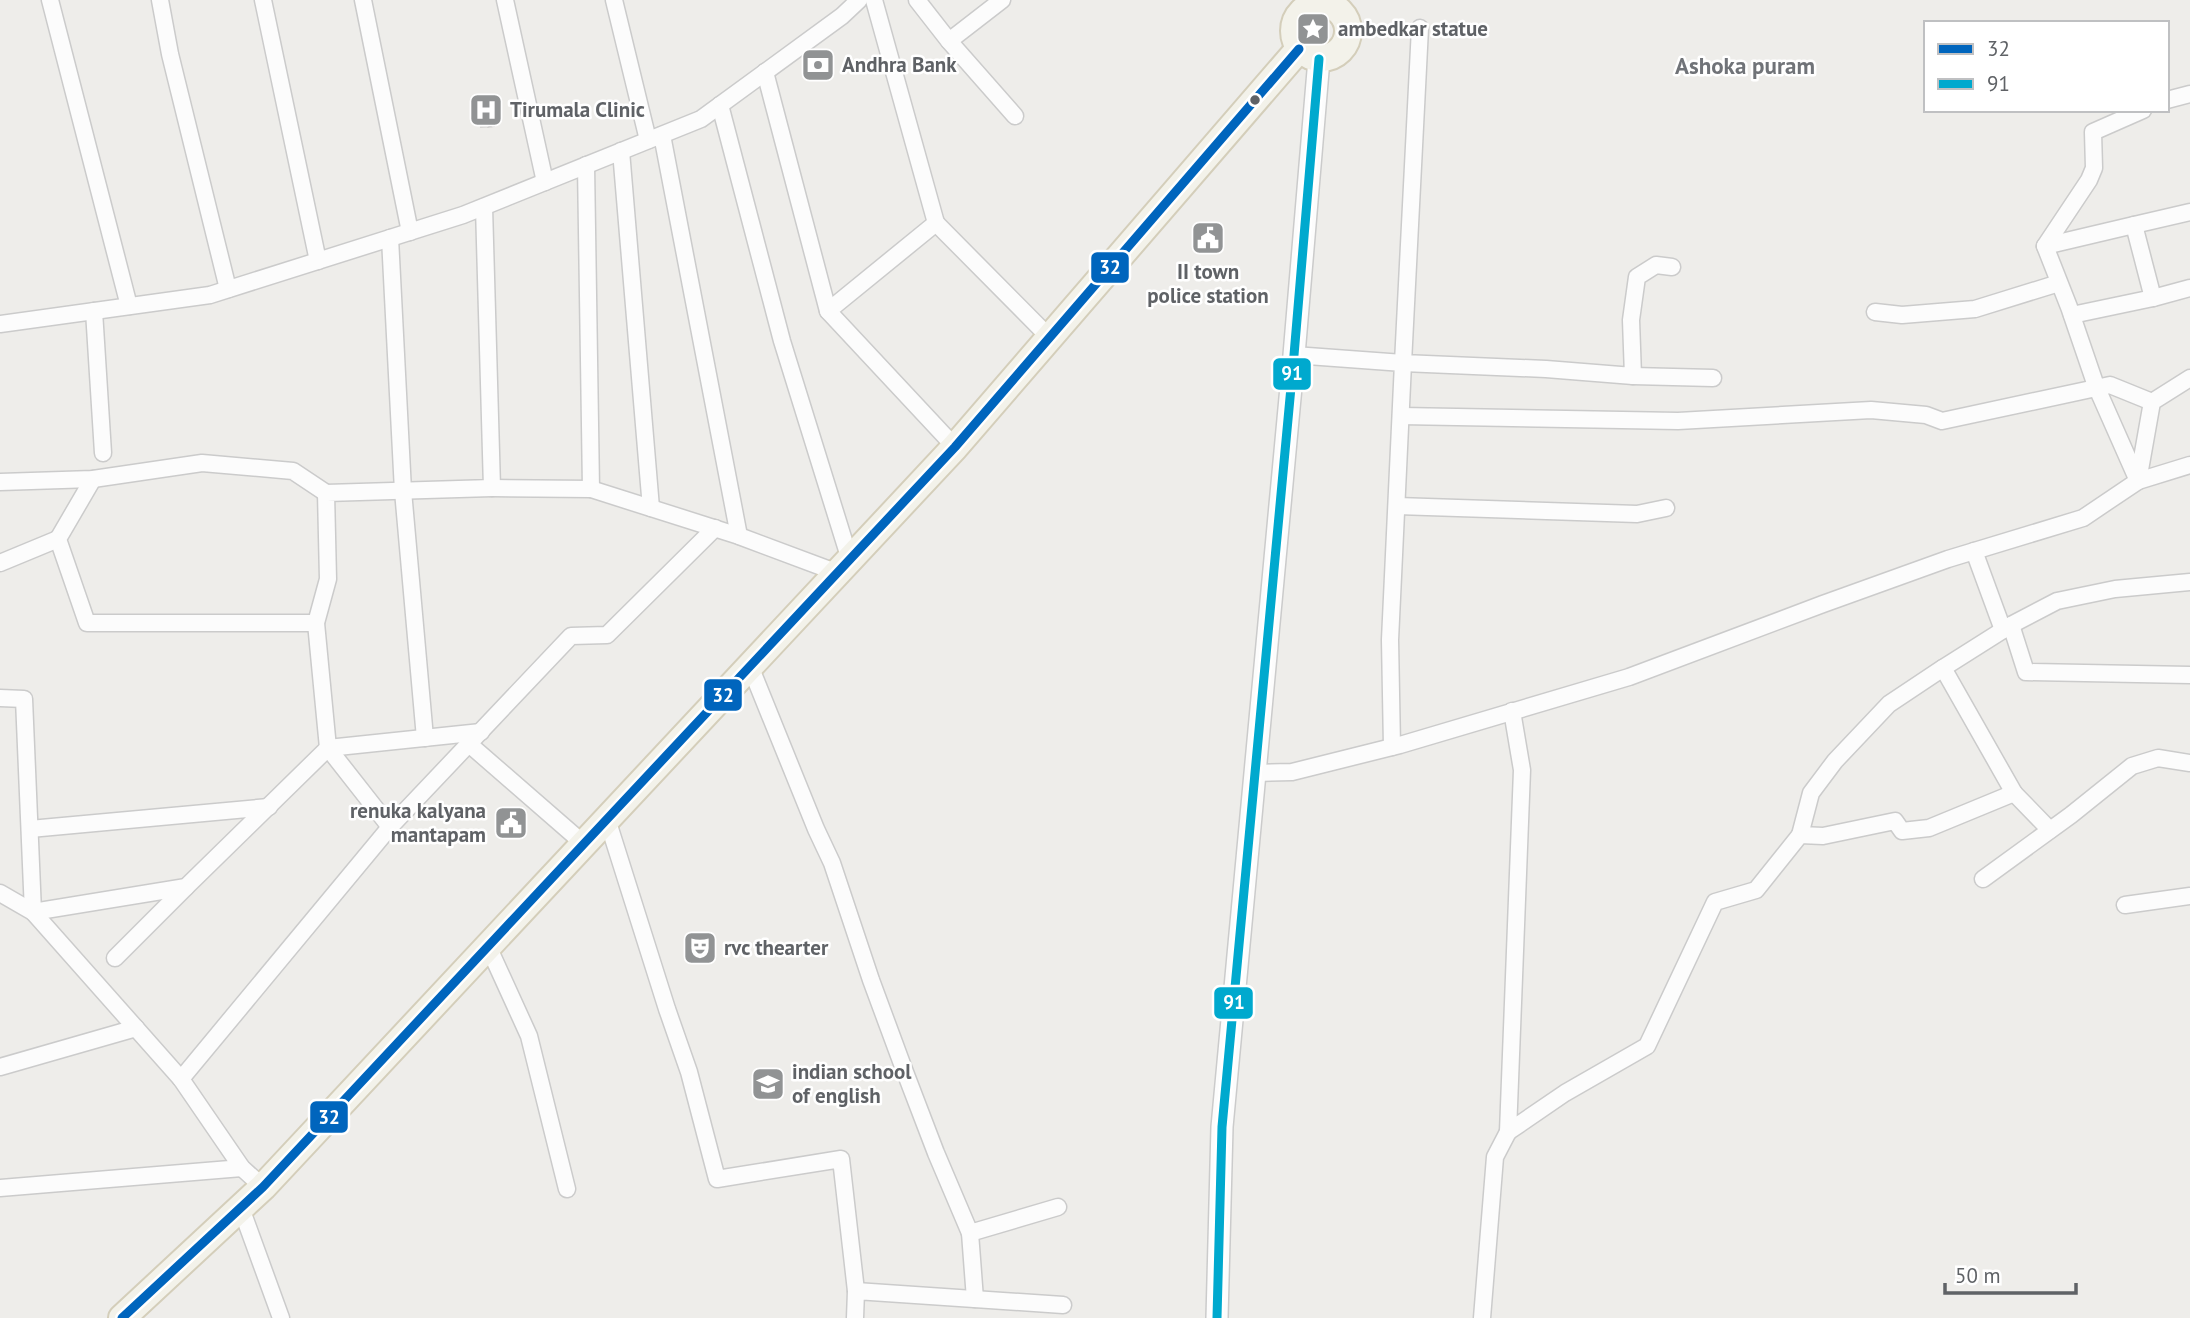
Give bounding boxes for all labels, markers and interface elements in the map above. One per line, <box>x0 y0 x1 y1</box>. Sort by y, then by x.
place icon: ambedkar statue <box>1294 10 1332 48</box>
place label: ambedkar statue <box>1338 15 1488 42</box>
legend <box>1924 21 2169 112</box>
text: 32 <box>1987 35 2010 62</box>
bank icon: Andhra Bank <box>799 46 837 84</box>
place label: Andhra Bank <box>842 51 957 78</box>
district label: Ashoka puram <box>1675 51 1815 80</box>
text: 91 <box>1987 70 2010 97</box>
hospital icon: Tirumala Clinic <box>467 91 505 129</box>
unlabelled marker <box>1248 93 1262 107</box>
place label: Tirumala Clinic <box>510 96 645 123</box>
public building icon: II town police station <box>1189 219 1227 257</box>
line badge: 32 <box>1090 251 1130 284</box>
text: 32 <box>1099 255 1121 279</box>
place label: II town police station <box>1147 258 1269 309</box>
line badge: 91 <box>1272 357 1312 391</box>
text: 91 <box>1281 361 1303 385</box>
line badge: 32 <box>703 678 743 712</box>
text: 32 <box>712 683 734 707</box>
place label: renuka kalyana mantapam <box>350 797 486 848</box>
public building icon: renuka kalyana mantapam <box>492 804 530 842</box>
theatre icon: rvc thearter <box>681 929 719 967</box>
place label: rvc thearter <box>724 934 829 961</box>
line badge: 91 <box>1213 986 1254 1020</box>
text: 91 <box>1223 990 1245 1014</box>
place label: indian school of english <box>792 1058 912 1109</box>
school or university icon: indian school of english <box>749 1065 787 1103</box>
line badge: 32 <box>309 1100 349 1134</box>
text: 32 <box>318 1105 340 1129</box>
scale bar <box>1945 1252 2076 1296</box>
text: 50 m <box>1955 1262 2001 1289</box>

